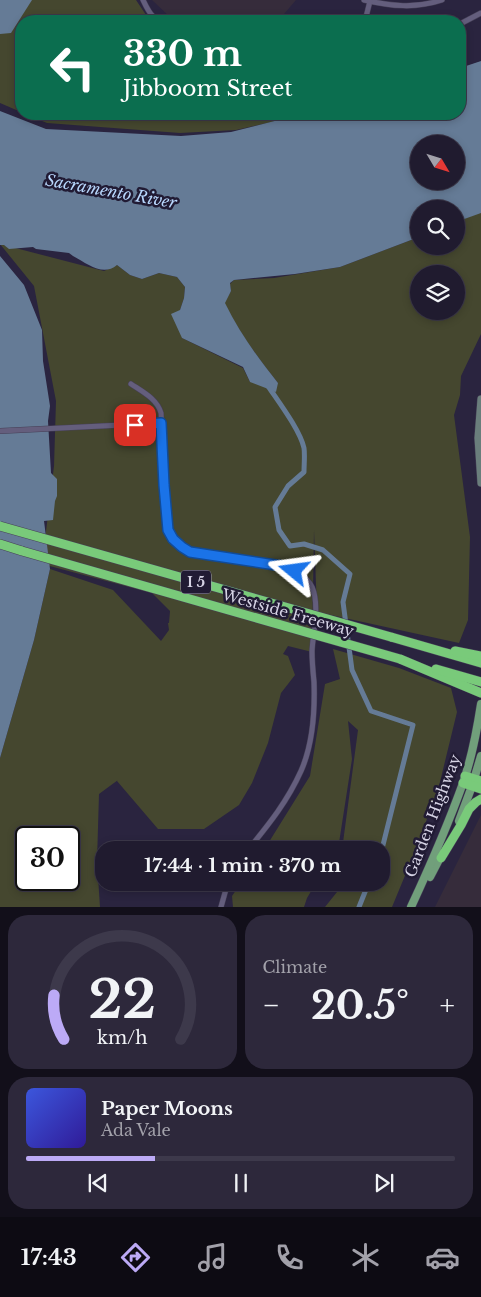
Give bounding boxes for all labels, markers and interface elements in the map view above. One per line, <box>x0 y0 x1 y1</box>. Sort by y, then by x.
text: 330 m <box>123 32 242 75</box>
icon: left <box>40 35 105 100</box>
text: Jibboom Street <box>123 75 293 102</box>
north arrow <box>410 135 465 190</box>
map controls <box>410 135 465 320</box>
water label: Sacramento River <box>44 170 179 213</box>
button: search <box>410 200 465 255</box>
button: layers <box>410 265 465 320</box>
pin <box>114 404 156 446</box>
icon: arrive <box>121 411 149 439</box>
position arrow <box>267 544 319 596</box>
road number: I 5 <box>181 570 211 594</box>
street label: Westside Freeway <box>219 584 357 641</box>
street label: Garden Highway <box>400 751 465 880</box>
speed limit sign: 30 <box>15 826 80 891</box>
text: 17:44 · 1 min · 370 m <box>144 854 341 877</box>
text: Climate <box>263 957 327 977</box>
text: 22 <box>88 968 156 1032</box>
text: 20.5° <box>311 982 409 1029</box>
text: − <box>263 988 280 1023</box>
text: + <box>440 988 455 1023</box>
text: km/h <box>97 1027 148 1049</box>
text: Paper Moons <box>101 1097 233 1120</box>
text: Ada Vale <box>101 1120 171 1140</box>
icon: previous <box>84 1169 112 1197</box>
icon: pause <box>227 1169 255 1197</box>
icon: next <box>370 1169 398 1197</box>
icon: directions <box>118 1240 153 1275</box>
icon: music <box>195 1240 230 1275</box>
icon: phone <box>272 1240 307 1275</box>
icon: climate <box>348 1240 383 1275</box>
icon: car <box>425 1240 460 1275</box>
text: 17:43 <box>21 1244 77 1271</box>

